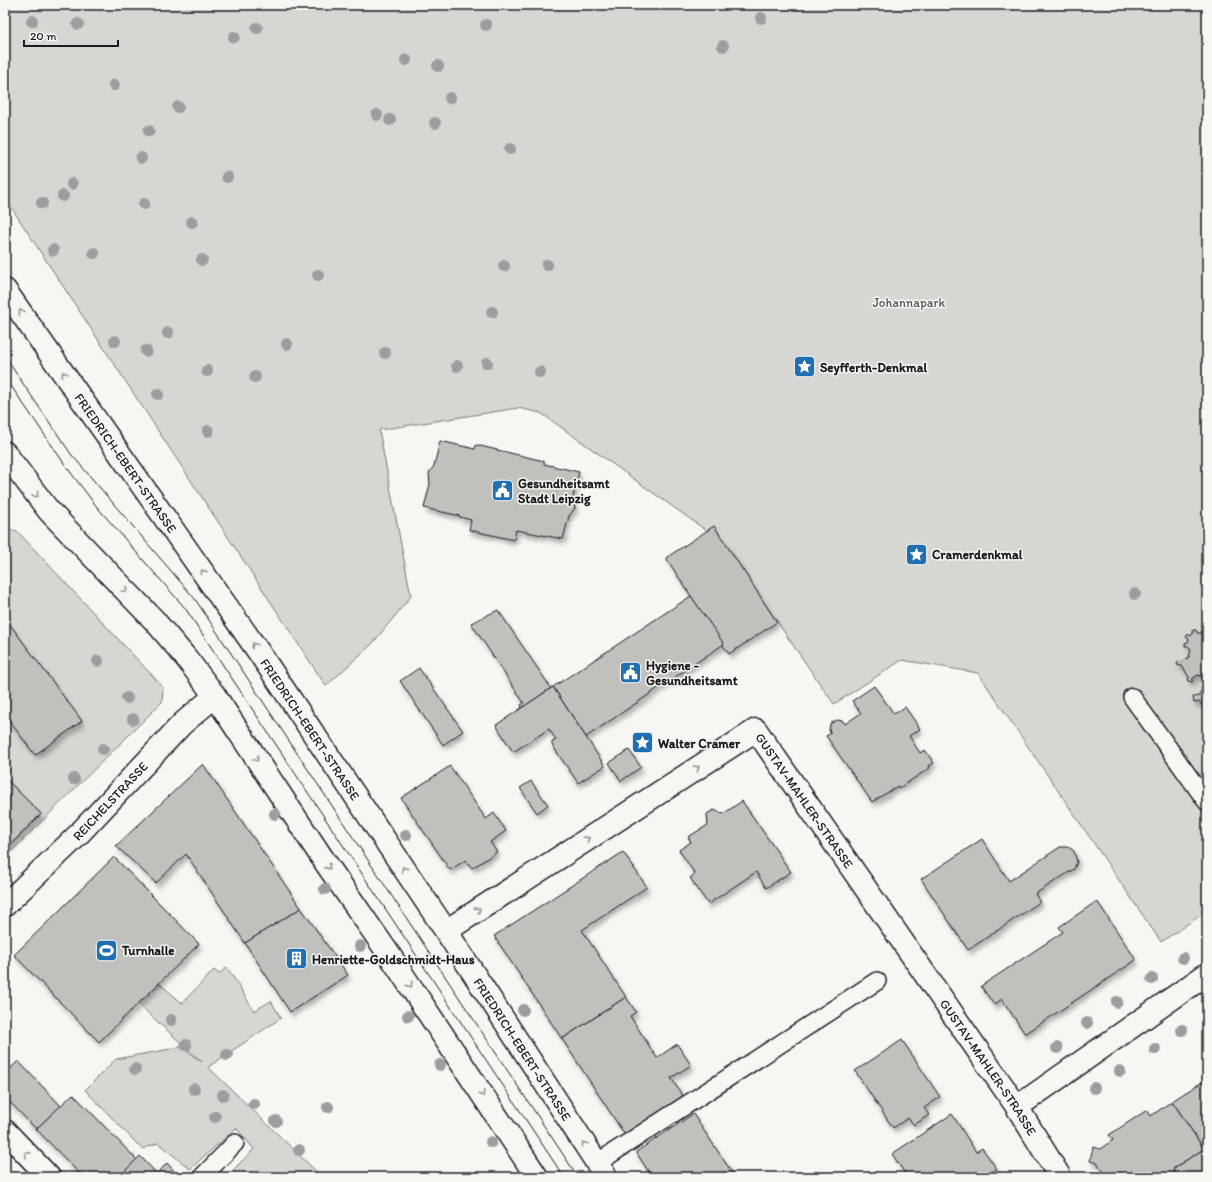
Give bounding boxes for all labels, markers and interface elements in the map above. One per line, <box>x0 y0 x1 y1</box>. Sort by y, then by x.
scale bar <box>24 22 118 48</box>
text: 20 m <box>30 29 57 43</box>
park label: Johannapark <box>873 295 946 310</box>
one-way arrow <box>18 309 26 316</box>
place icon: Seyfferth-Denkmal <box>792 354 818 380</box>
place label: Seyfferth-Denkmal <box>820 360 927 376</box>
one-way arrow <box>61 371 69 378</box>
street label: FRIEDRICH-EBERT-STRASSE <box>72 390 180 536</box>
place label: Gesundheitsamt Stadt Leipzig <box>518 476 610 507</box>
public building icon: Gesundheitsamt Stadt Leipzig <box>489 477 515 503</box>
one-way arrow <box>32 491 39 498</box>
place icon: Cramerdenkmal <box>904 541 930 567</box>
place label: Cramerdenkmal <box>932 547 1023 562</box>
one-way arrow <box>201 570 208 577</box>
one-way arrow <box>120 585 128 593</box>
one-way arrow <box>251 642 258 649</box>
street label: FRIEDRICH-EBERT-STRASSE <box>258 656 363 803</box>
place label: Hygiene - Gesundheitsamt <box>646 658 738 688</box>
public building icon: Hygiene - Gesundheitsamt <box>617 659 643 685</box>
place icon: Walter Cramer <box>630 730 656 756</box>
street label: GUSTAV-MAHLER-STRASSE <box>753 730 857 871</box>
place label: Walter Cramer <box>658 736 741 751</box>
one-way arrow <box>251 754 258 761</box>
street label: REICHELSTRASSE <box>70 758 150 843</box>
one-way arrow <box>692 766 699 773</box>
one-way arrow <box>583 837 590 844</box>
one-way arrow <box>323 863 331 870</box>
one-way arrow <box>402 867 409 874</box>
one-way arrow <box>474 908 481 915</box>
sports icon: Turnhalle <box>93 937 119 963</box>
place label: Turnhalle <box>121 943 175 958</box>
building icon: Henriette-Goldschmidt-Haus <box>283 946 309 972</box>
place label: Henriette-Goldschmidt-Haus <box>312 952 475 967</box>
street label: FRIEDRICH-EBERT-STRASSE <box>471 975 575 1123</box>
one-way arrow <box>405 981 413 988</box>
street label: GUSTAV-MAHLER-STRASSE <box>937 996 1040 1138</box>
one-way arrow <box>477 1089 484 1096</box>
one-way arrow <box>581 1141 589 1148</box>
one-way arrow <box>24 1151 32 1159</box>

